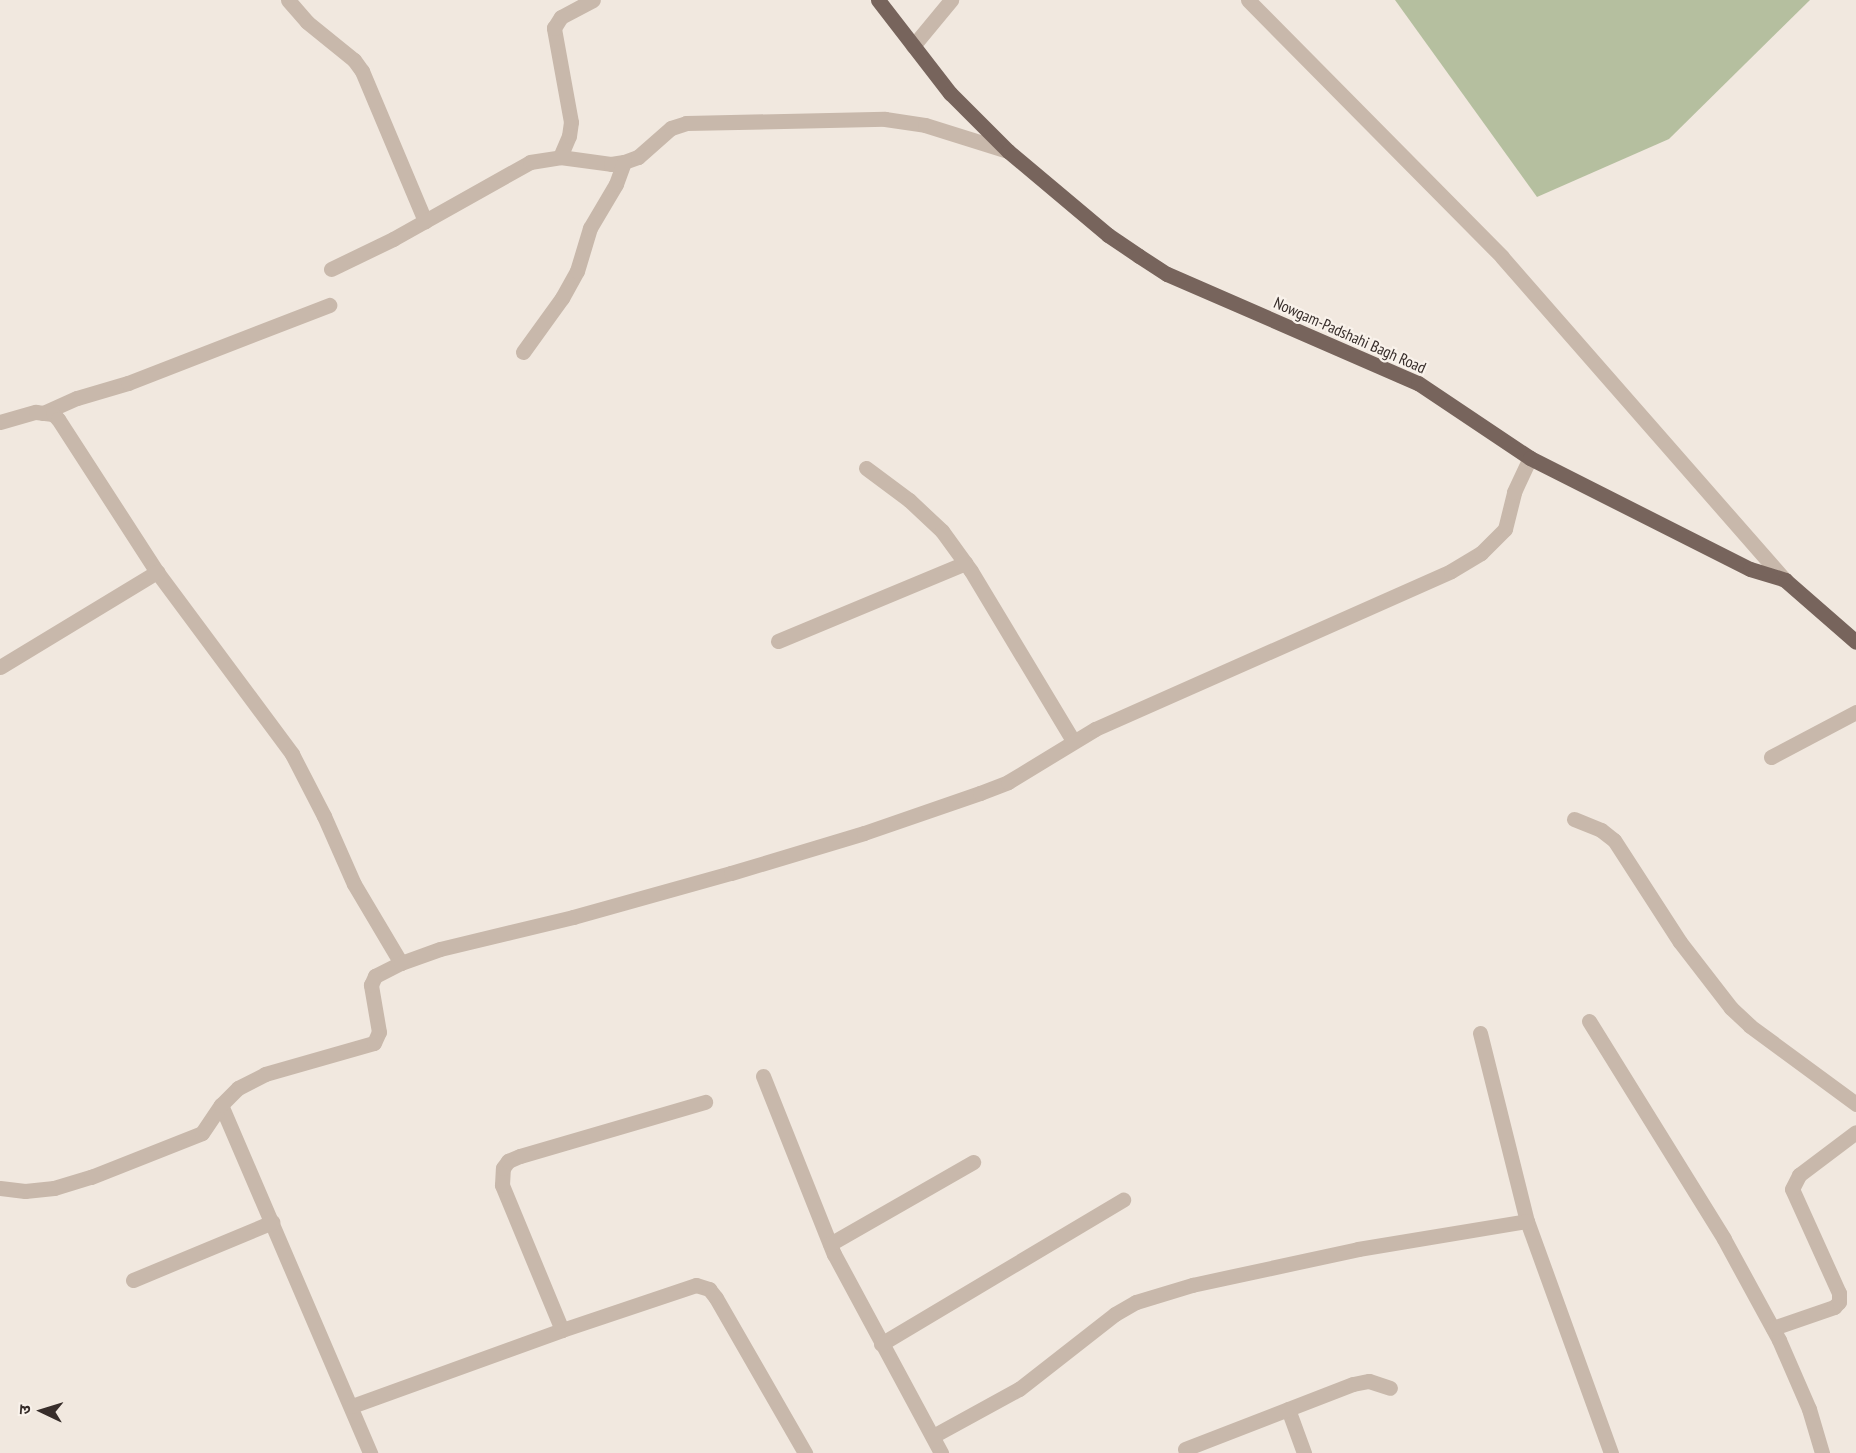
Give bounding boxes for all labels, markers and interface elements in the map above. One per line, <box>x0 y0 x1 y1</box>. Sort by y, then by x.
street label: Nowgam-Padshahi Bagh Road <box>1271 293 1429 377</box>
north arrow <box>12 1381 72 1441</box>
text: उ <box>14 1404 34 1415</box>

